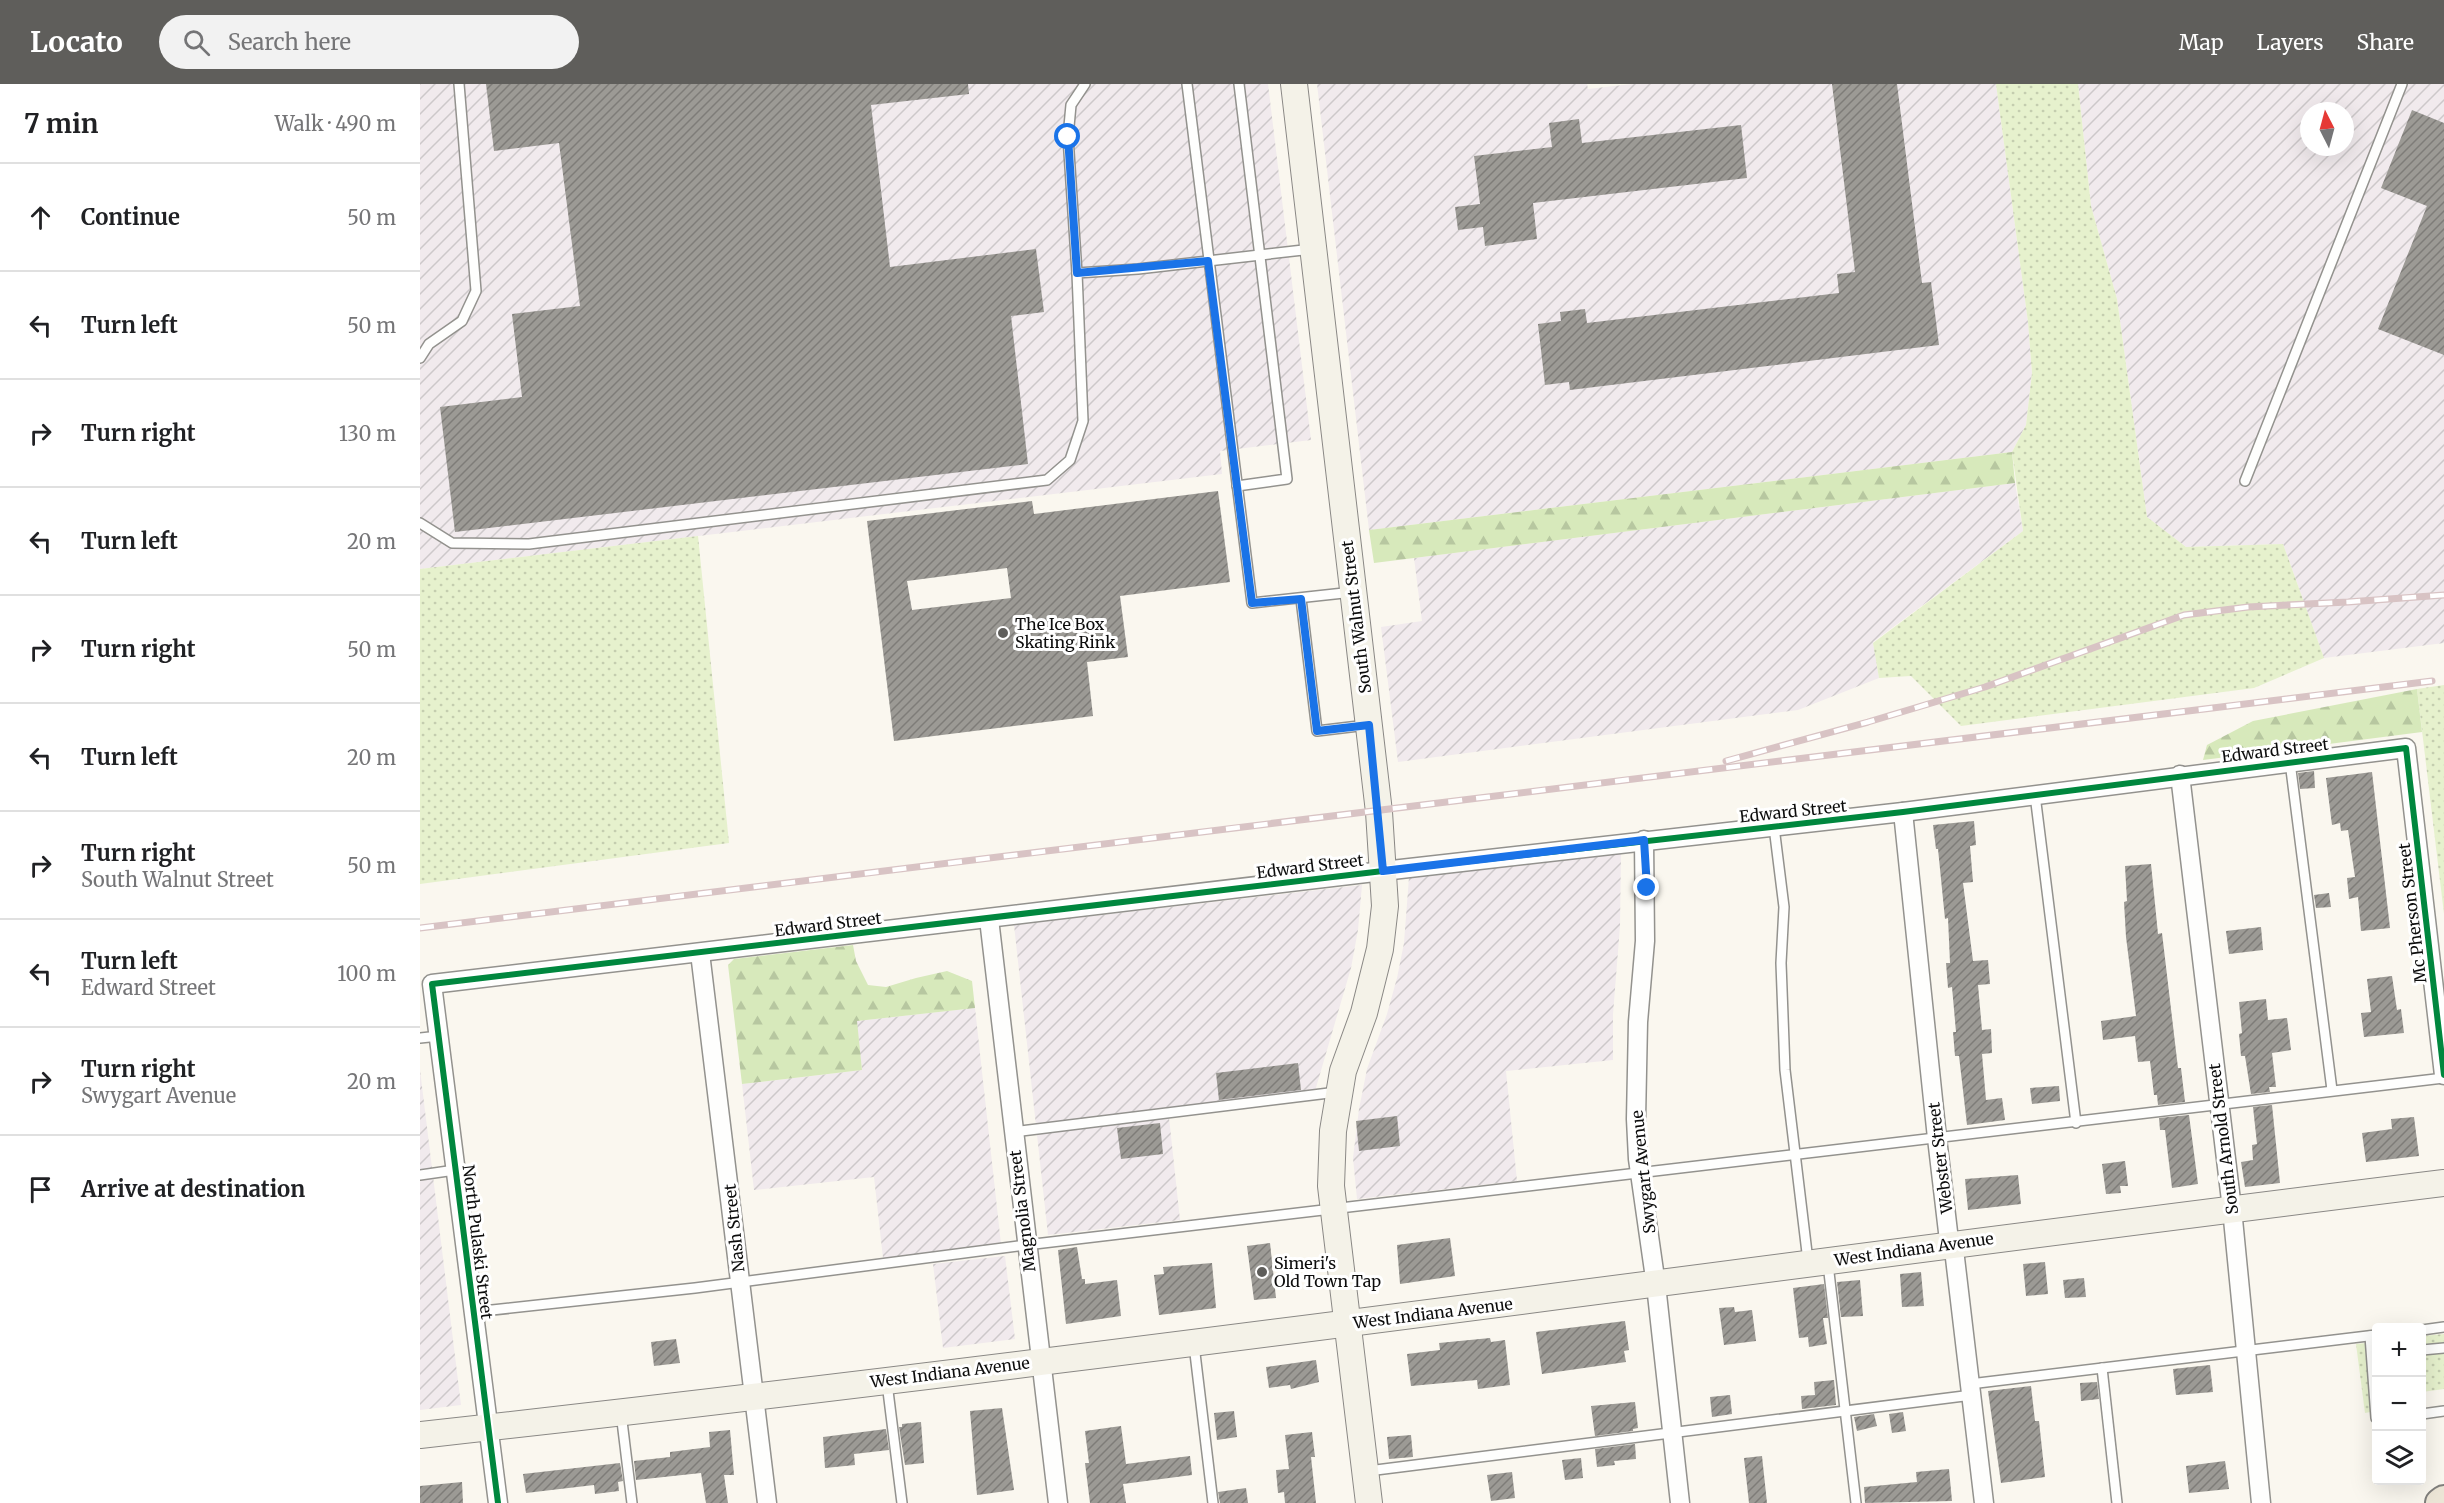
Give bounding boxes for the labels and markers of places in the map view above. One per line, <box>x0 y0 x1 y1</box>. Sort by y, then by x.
place label: The Ice Box Skating Rink <box>1015 614 1116 652</box>
marker: The Ice Box Skating Rink <box>996 626 1010 640</box>
place label: Simeri's Old Town Tap <box>1274 1253 1381 1291</box>
marker: Simeri's Old Town Tap <box>1255 1265 1269 1279</box>

